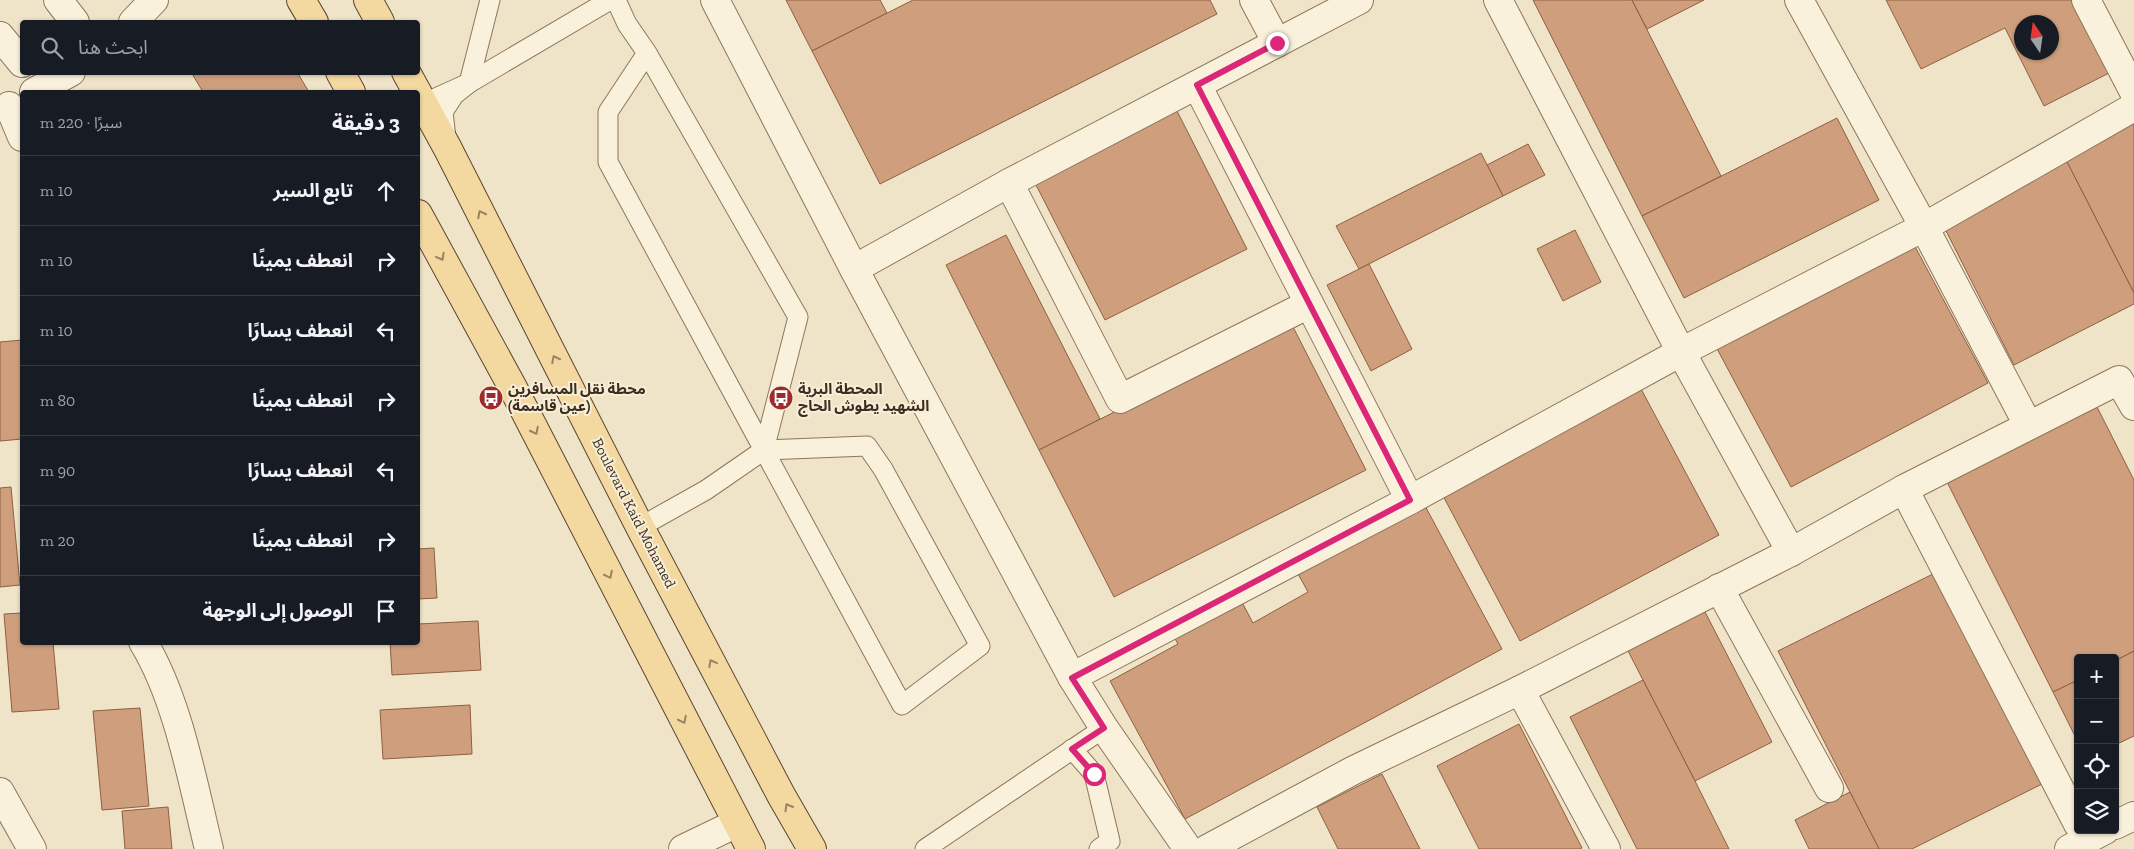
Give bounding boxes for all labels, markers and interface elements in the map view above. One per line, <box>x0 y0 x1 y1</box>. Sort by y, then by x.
north arrow <box>2014 15 2059 60</box>
search box <box>20 20 420 75</box>
route end <box>1266 32 1289 55</box>
icon: search <box>38 34 66 62</box>
text: ابحث هنا <box>78 36 148 59</box>
text: 3 دقيقة <box>332 110 400 135</box>
text: سيرًا · 220 m <box>40 113 122 132</box>
icon: ahead <box>372 177 400 205</box>
text: تابع السير <box>273 179 353 202</box>
text: 10 m <box>40 181 73 200</box>
one-way arrow <box>477 210 487 219</box>
icon: right <box>372 247 400 275</box>
text: انعطف يمينًا <box>252 249 353 272</box>
text: 10 m <box>40 251 73 270</box>
one-way arrow <box>435 252 445 261</box>
icon: left <box>372 317 400 345</box>
text: انعطف يسارًا <box>247 319 353 342</box>
text: 10 m <box>40 321 73 340</box>
one-way arrow <box>551 355 561 364</box>
place label: محطة نقل المسافرين (عين قاسمة) <box>508 380 646 415</box>
place label: المحطة البرية الشهيد يطوش الحاج <box>798 380 929 417</box>
bus stop icon: محطة نقل المسافرين (عين قاسمة) <box>478 385 504 411</box>
bus stop icon: المحطة البرية الشهيد يطوش الحاج <box>768 385 794 411</box>
icon: right <box>372 387 400 415</box>
text: انعطف يمينًا <box>252 389 353 412</box>
text: 80 m <box>40 391 75 410</box>
one-way arrow <box>529 425 539 434</box>
street label: Boulevard Kaid Mohamed <box>588 435 680 592</box>
icon: left <box>372 457 400 485</box>
text: انعطف يسارًا <box>247 459 353 482</box>
text: 90 m <box>40 461 75 480</box>
icon: right <box>372 527 400 555</box>
text: انعطف يمينًا <box>252 529 353 552</box>
text: 20 m <box>40 531 75 550</box>
one-way arrow <box>603 570 613 579</box>
icon: arrive <box>372 597 400 625</box>
text: الوصول إلى الوجهة <box>202 599 353 622</box>
map controls <box>2074 654 2119 834</box>
button: + <box>2074 654 2119 699</box>
one-way arrow <box>708 659 718 668</box>
button: − <box>2074 699 2119 744</box>
one-way arrow <box>677 714 687 723</box>
button: locate <box>2074 744 2119 789</box>
route start <box>1083 763 1106 786</box>
button: layers <box>2074 789 2119 834</box>
one-way arrow <box>785 803 795 812</box>

